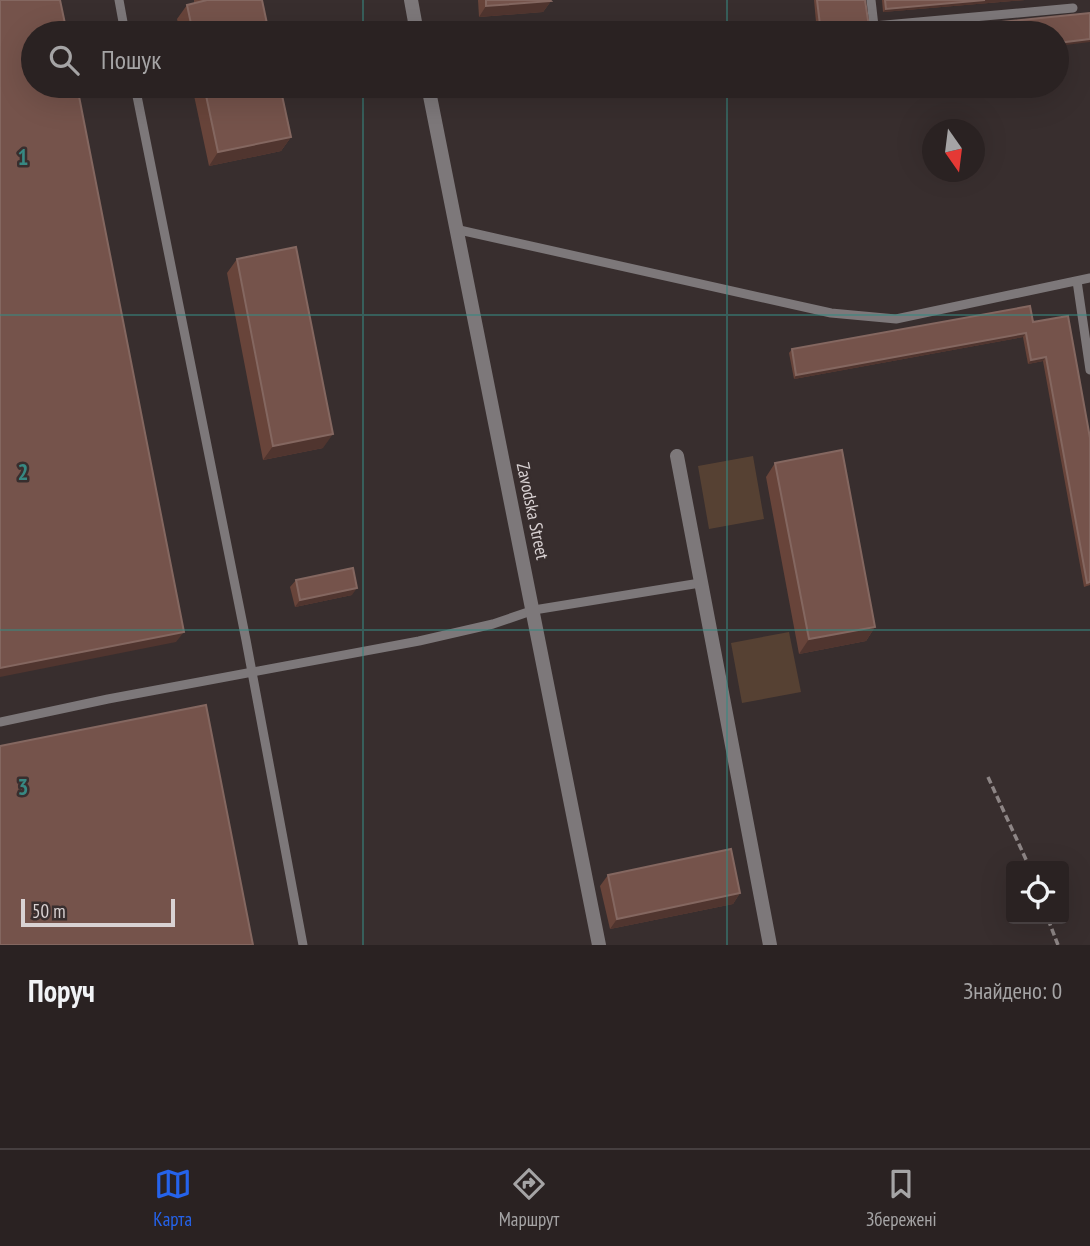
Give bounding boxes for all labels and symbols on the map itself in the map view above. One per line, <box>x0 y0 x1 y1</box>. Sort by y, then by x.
north arrow <box>922 119 985 182</box>
text: 1 <box>18 142 29 171</box>
text: 2 <box>18 457 29 486</box>
street label: Zavodska Street <box>511 460 555 562</box>
text: 3 <box>18 772 29 801</box>
scale bar <box>21 896 175 928</box>

